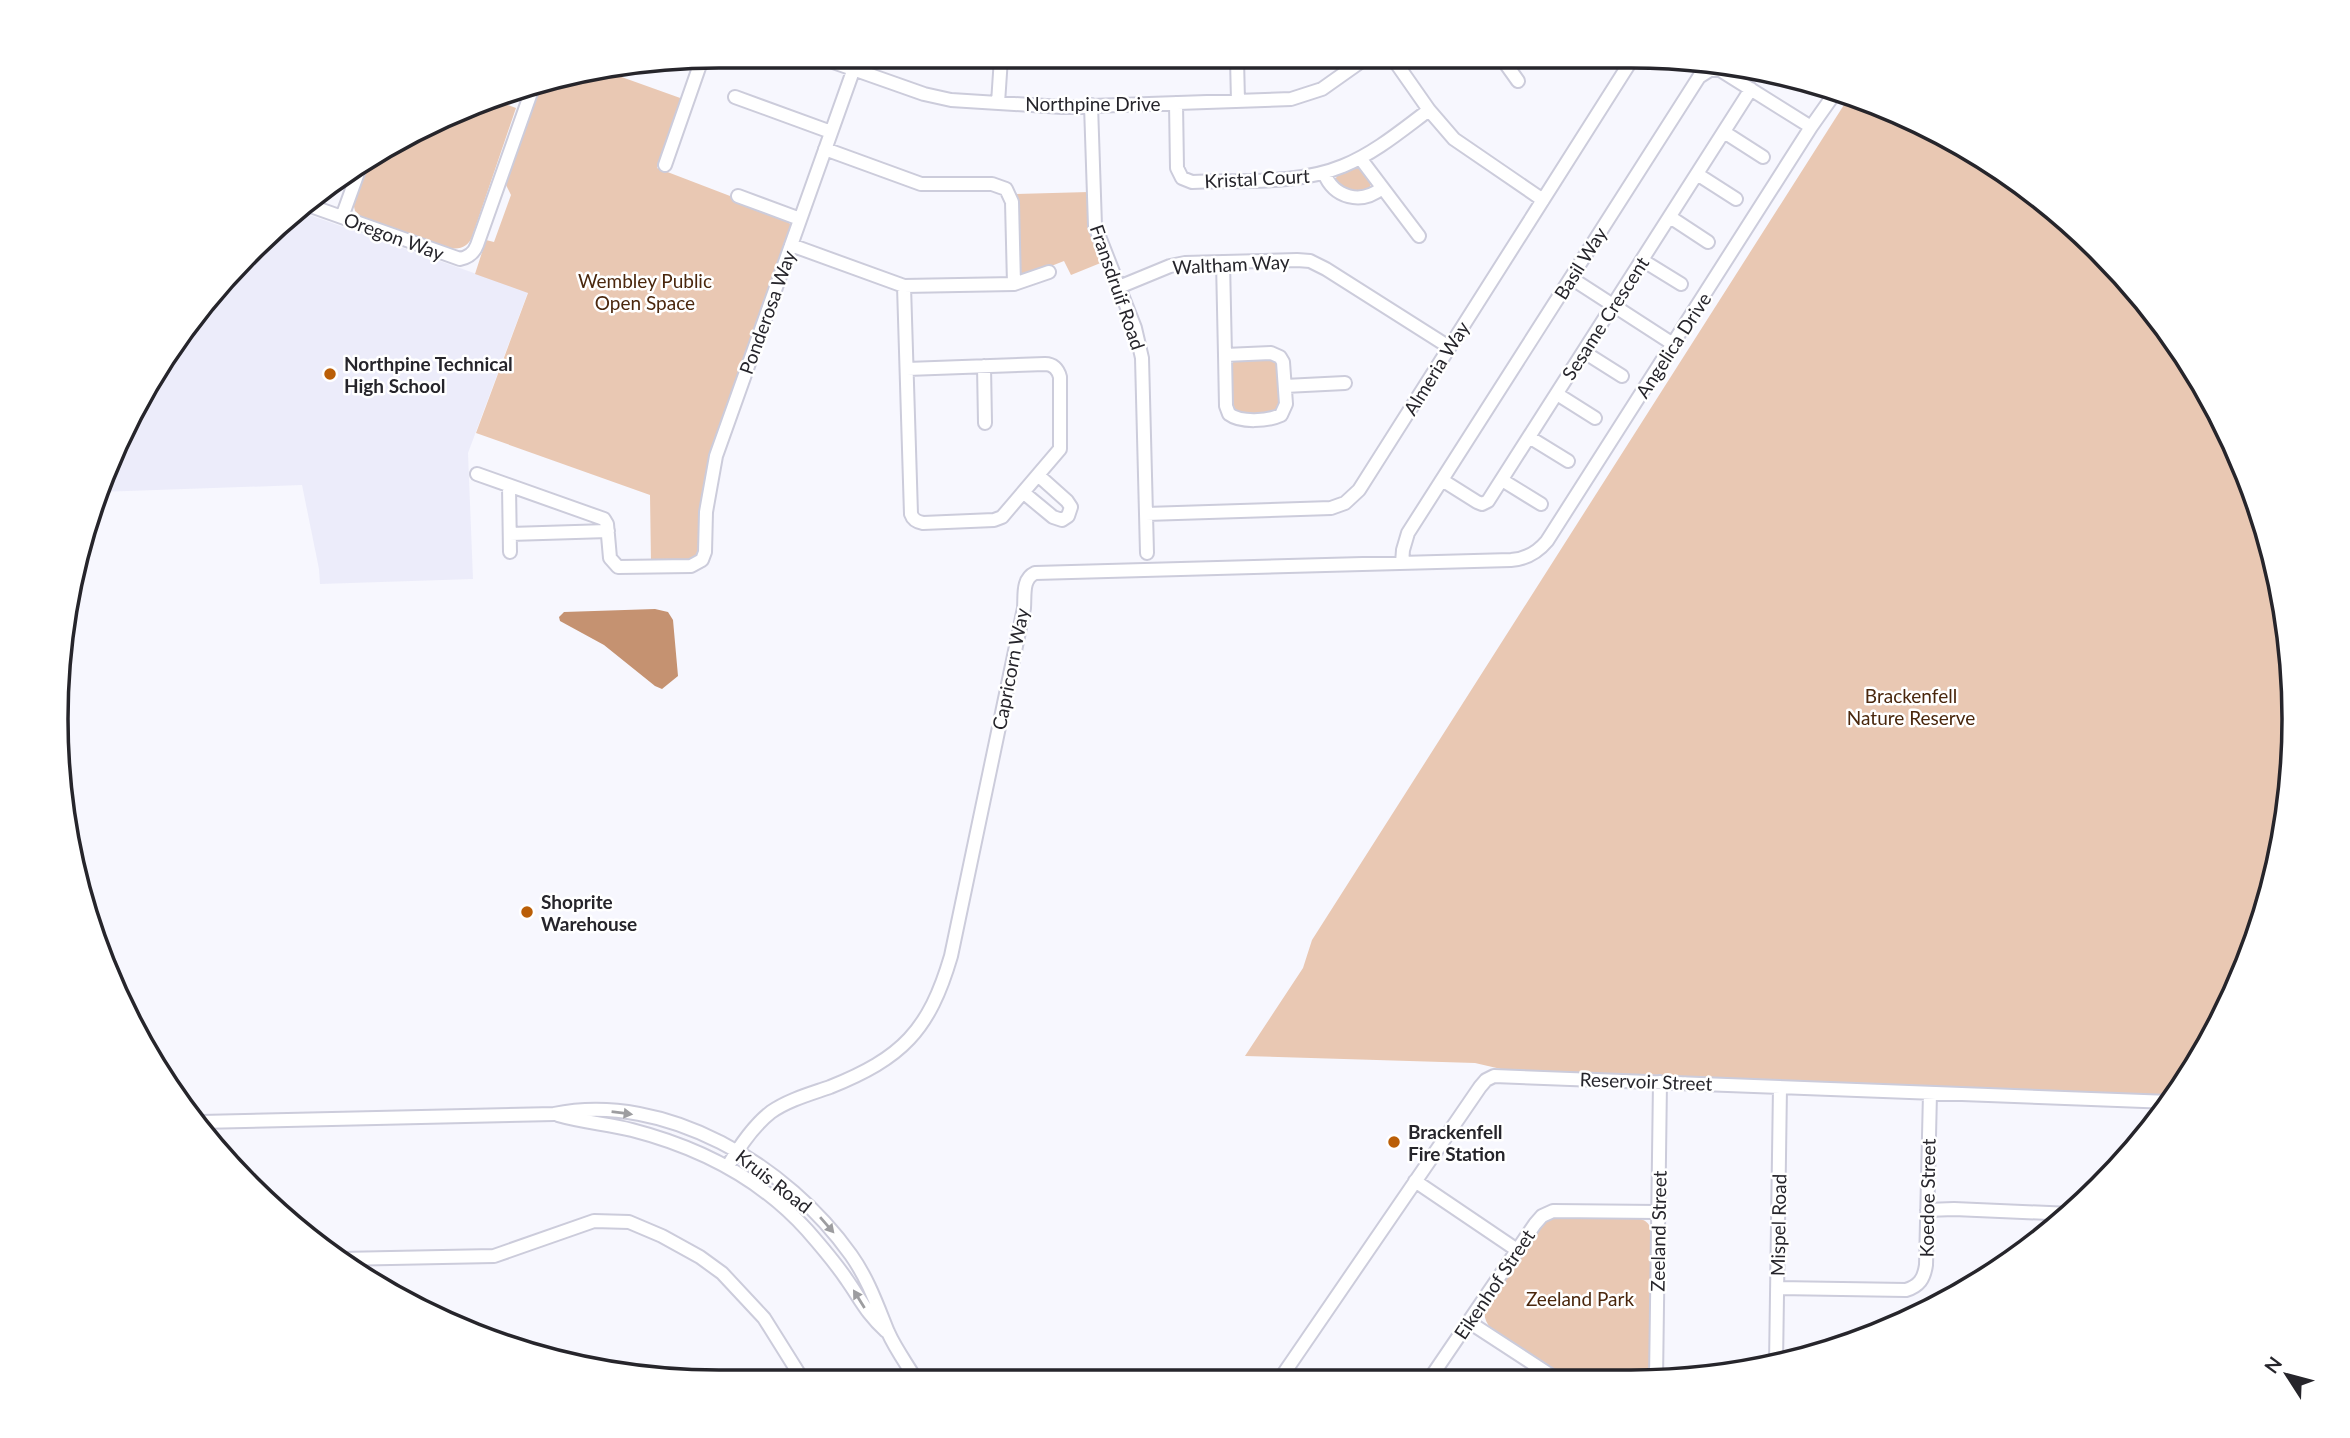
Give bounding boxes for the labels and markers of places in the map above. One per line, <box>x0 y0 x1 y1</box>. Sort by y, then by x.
place label: Northpine Technical High School <box>344 352 513 397</box>
marker: Northpine Technical High School <box>322 366 338 382</box>
place label: Shoprite Warehouse <box>541 890 637 935</box>
marker: Shoprite Warehouse <box>519 904 535 920</box>
place label: Brackenfell Fire Station <box>1408 1120 1506 1165</box>
marker: Brackenfell Fire Station <box>1386 1134 1402 1150</box>

